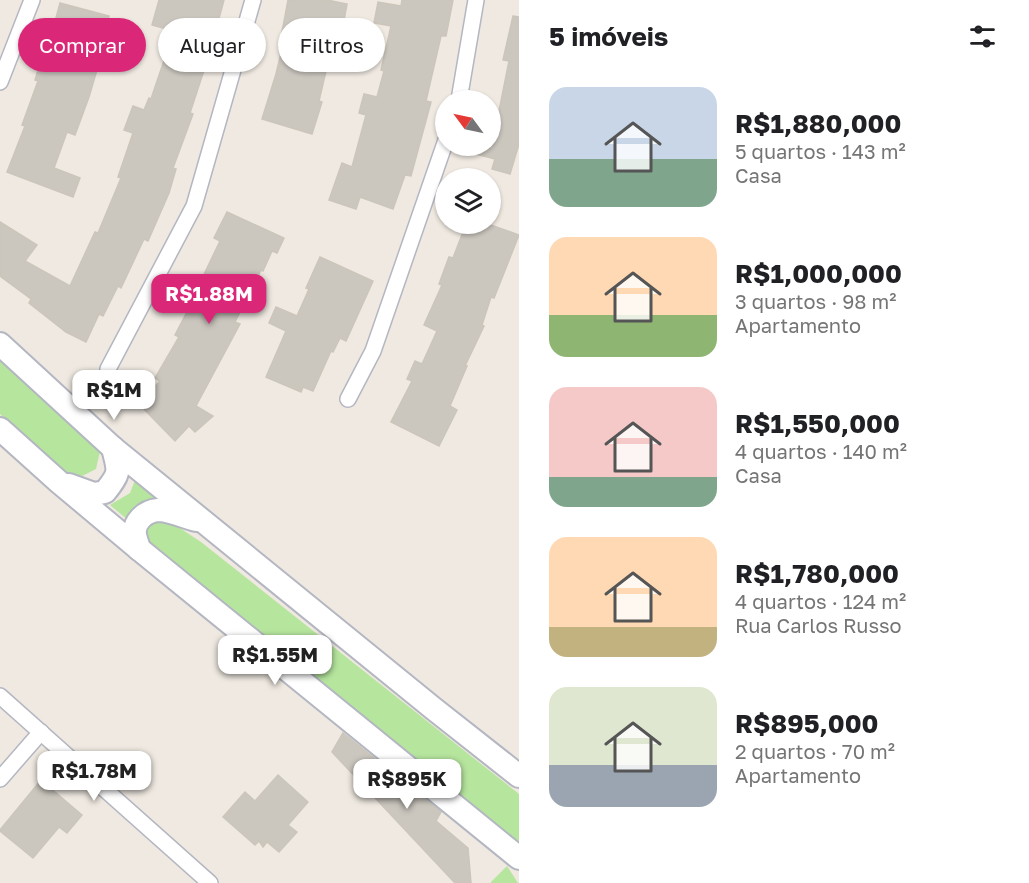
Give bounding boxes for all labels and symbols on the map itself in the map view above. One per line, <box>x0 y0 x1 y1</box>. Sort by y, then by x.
north arrow <box>435 90 501 156</box>
pin: R$1.88M <box>154 274 264 325</box>
pin: R$1M <box>78 370 150 421</box>
pin: R$1.55M <box>220 635 330 686</box>
pin: R$1.78M <box>39 751 149 802</box>
pin: R$895K <box>358 759 456 810</box>

